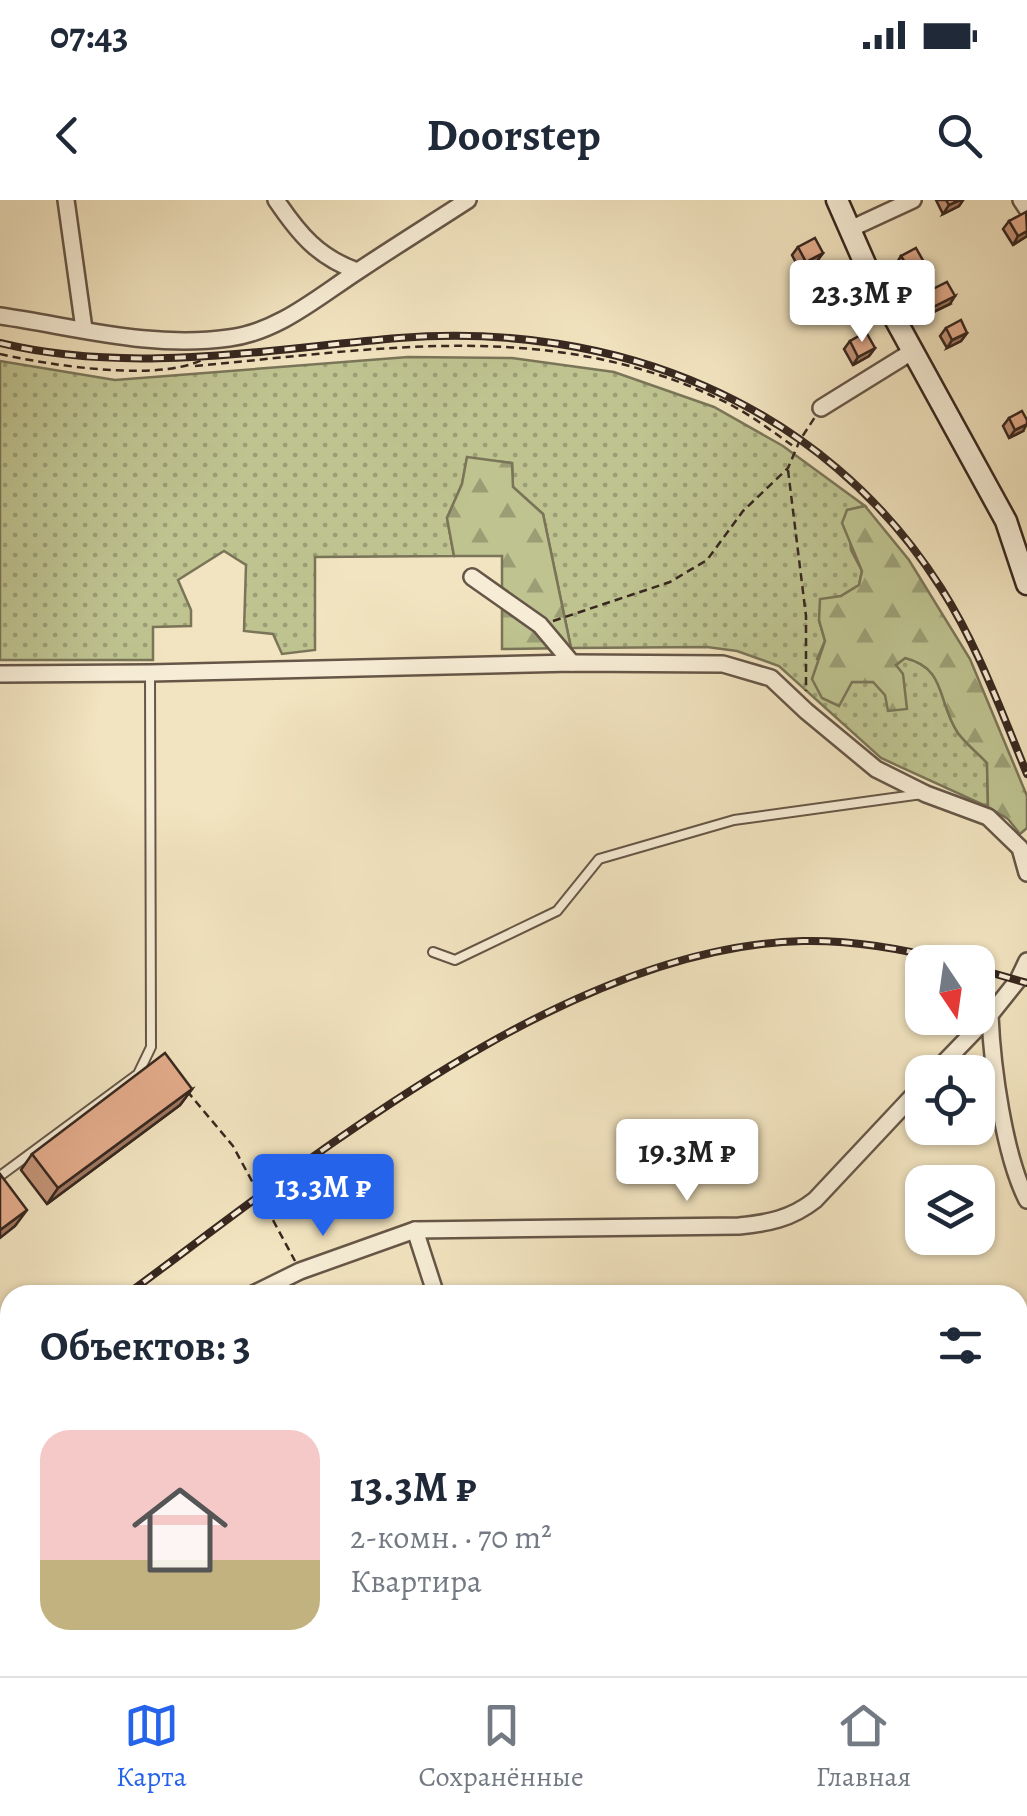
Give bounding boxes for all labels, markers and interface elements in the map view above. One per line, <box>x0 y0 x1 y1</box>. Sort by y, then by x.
text: 07:43 <box>50 9 129 61</box>
text: Doorstep <box>426 104 601 166</box>
icon: back <box>40 108 95 163</box>
icon: search <box>932 108 987 163</box>
pin: 23.3M ₽ <box>770 260 954 345</box>
text: 23.3M ₽ <box>812 270 912 314</box>
north arrow <box>905 945 995 1035</box>
map controls <box>905 945 995 1255</box>
button: locate <box>905 1055 995 1145</box>
pin: 19.3M ₽ <box>595 1119 779 1204</box>
text: 19.3M ₽ <box>638 1129 736 1173</box>
pin: 13.3M ₽ <box>231 1154 415 1239</box>
text: 13.3M ₽ <box>275 1164 371 1208</box>
button: layers <box>905 1165 995 1255</box>
text: Объектов: 3 <box>40 1317 251 1374</box>
icon: filters <box>933 1318 988 1373</box>
text: 13.3M ₽ <box>350 1458 477 1515</box>
icon: home <box>120 1470 240 1590</box>
text: 2-комн. · 70 m² <box>350 1515 552 1559</box>
text: Квартира <box>350 1559 482 1603</box>
tab: Карта <box>116 1698 187 1796</box>
tab: Сохранённые <box>419 1698 584 1796</box>
tab: Главная <box>816 1698 911 1796</box>

